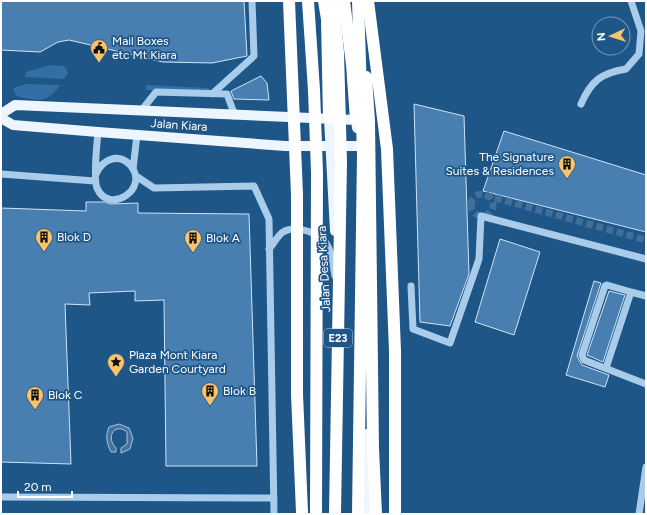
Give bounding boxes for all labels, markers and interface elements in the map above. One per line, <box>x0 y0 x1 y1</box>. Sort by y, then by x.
north arrow <box>591 16 631 56</box>
text: N <box>595 32 608 41</box>
place label: Mail Boxes etc Mt Kiara <box>112 34 177 62</box>
public building icon: Mail Boxes etc Mt Kiara <box>89 38 109 63</box>
street label: Jalan Kiara <box>150 116 208 134</box>
place label: The Signature Suites & Residences <box>445 150 554 178</box>
building icon: The Signature Suites & Residences <box>557 154 577 179</box>
street label: Jalan Desa Kiara <box>315 225 333 313</box>
building icon: Blok D <box>34 227 54 252</box>
building icon: Blok A <box>183 228 203 253</box>
place label: Blok D <box>57 230 91 244</box>
place label: Blok A <box>206 231 240 245</box>
road number: E23 <box>324 329 352 347</box>
place label: Plaza Mont Kiara Garden Courtyard <box>129 348 226 376</box>
place icon: Plaza Mont Kiara Garden Courtyard <box>106 352 126 377</box>
building icon: Blok B <box>200 381 220 406</box>
place label: Blok B <box>223 384 256 398</box>
building icon: Blok C <box>25 385 45 410</box>
place label: Blok C <box>48 388 83 402</box>
scale bar <box>18 473 72 499</box>
text: 20 m <box>24 480 52 494</box>

